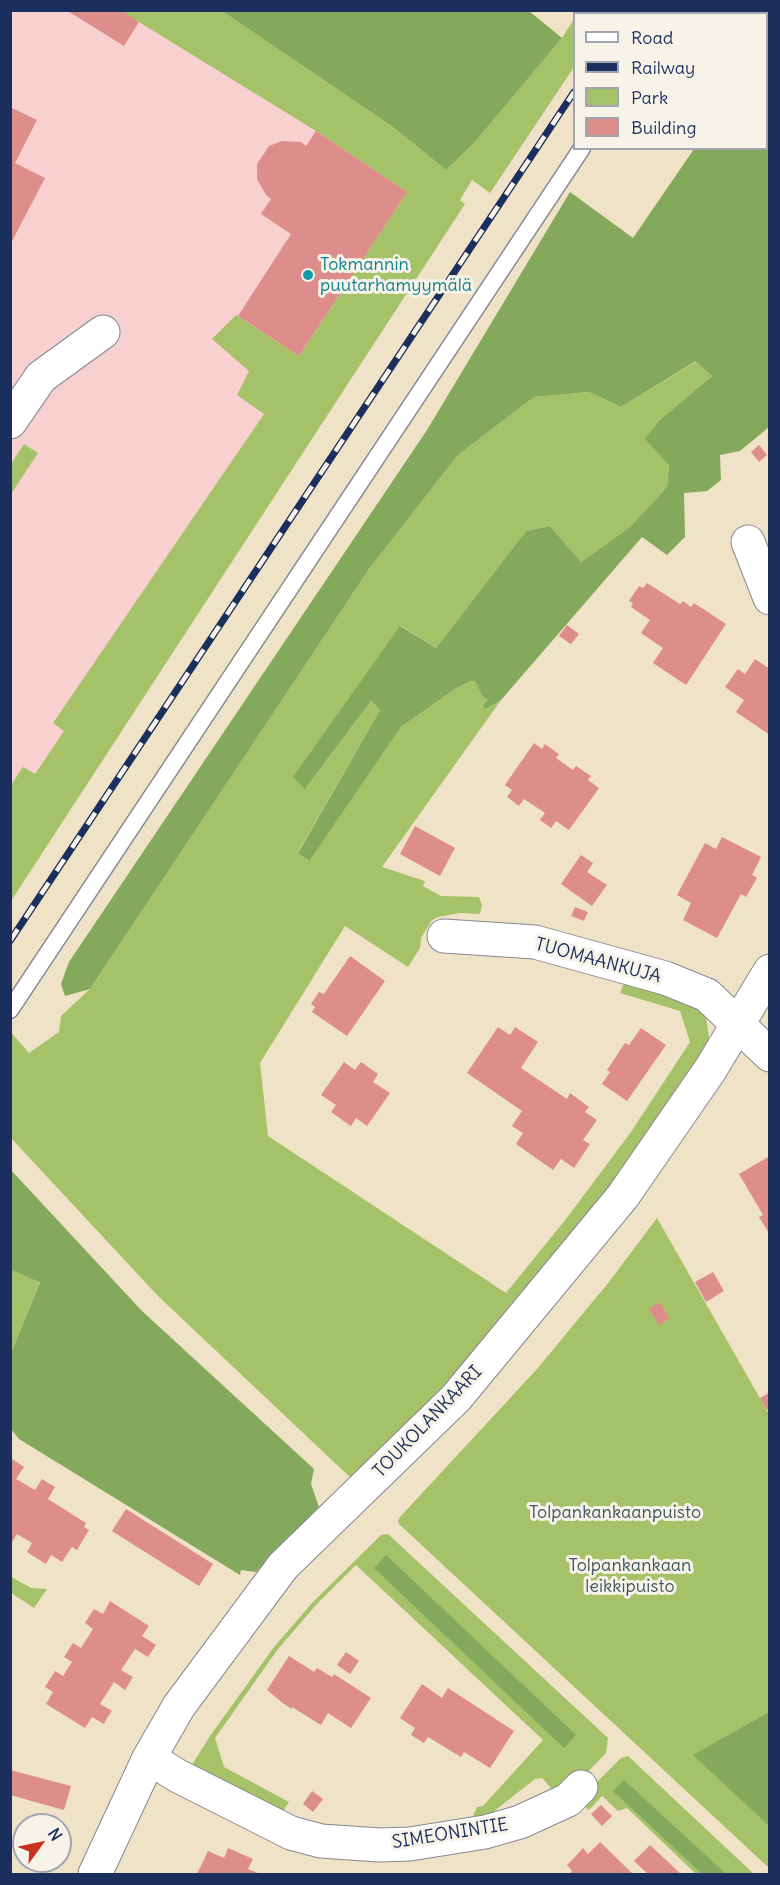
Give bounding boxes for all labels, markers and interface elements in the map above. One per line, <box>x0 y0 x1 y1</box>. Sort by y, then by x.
legend <box>573 12 768 150</box>
text: Road <box>631 26 673 49</box>
text: Railway <box>631 56 695 79</box>
text: Park <box>631 86 668 109</box>
text: Building <box>631 116 696 139</box>
place label: Tokmannin puutarhamyymälä <box>320 254 472 296</box>
marker: Tokmannin puutarhamyymälä <box>301 268 315 282</box>
street label: TUOMAANKUJA <box>533 934 663 988</box>
street label: TOUKOLANKAARI <box>369 1362 487 1482</box>
park label: Tolpankankaanpuisto <box>529 1502 701 1524</box>
park label: Tolpankankaan leikkipuisto <box>568 1555 692 1598</box>
north arrow <box>12 1813 72 1873</box>
street label: SIMEONINTIE <box>390 1814 510 1854</box>
text: N <box>44 1824 67 1844</box>

